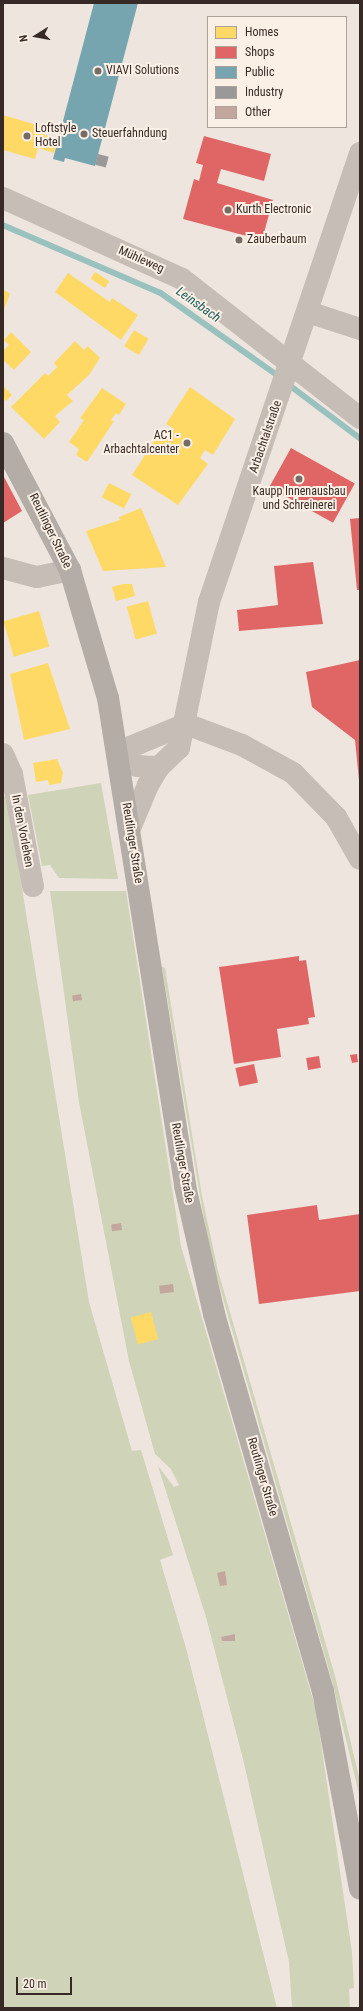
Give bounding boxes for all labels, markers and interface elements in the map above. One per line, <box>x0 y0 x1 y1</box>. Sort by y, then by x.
north arrow <box>16 16 56 56</box>
legend <box>207 16 347 128</box>
text: Homes <box>245 25 279 39</box>
text: N <box>17 34 31 43</box>
text: Shops <box>245 45 274 59</box>
place label: VIAVI Solutions <box>106 64 179 78</box>
text: Public <box>245 65 274 79</box>
marker: VIAVI Solutions <box>93 66 103 76</box>
text: Industry <box>245 85 283 99</box>
text: Other <box>245 105 271 119</box>
place label: Loftstyle Hotel <box>35 122 76 150</box>
place label: Steuerfahndung <box>92 127 167 141</box>
marker: Steuerfahndung <box>79 129 89 139</box>
marker: Loftstyle Hotel <box>22 131 32 141</box>
place label: Kurth Electronic <box>236 203 311 217</box>
marker: Kurth Electronic <box>223 205 233 215</box>
place label: Zauberbaum <box>247 233 307 247</box>
marker: Zauberbaum <box>234 235 244 245</box>
street label: Mühleweg <box>116 244 166 276</box>
water label: Leinsbach <box>173 284 223 326</box>
street label: Arbachtalstraße <box>247 399 285 475</box>
place label: AC1 - Arbachtalcenter <box>104 429 179 457</box>
marker: AC1 - Arbachtalcenter <box>182 438 192 448</box>
marker: Kaupp Innenausbau und Schreinerei <box>294 474 304 484</box>
place label: Kaupp Innenausbau und Schreinerei <box>252 485 346 513</box>
street label: Reutlinger Straße <box>26 491 74 571</box>
street label: In den Vorlehen <box>8 794 36 868</box>
street label: Reutlinger Straße <box>119 802 145 884</box>
street label: Reutlinger Straße <box>168 1122 196 1204</box>
street label: Reutlinger Straße <box>244 1436 280 1518</box>
scale bar <box>18 1969 74 1995</box>
text: 20 m <box>23 1977 47 1991</box>

